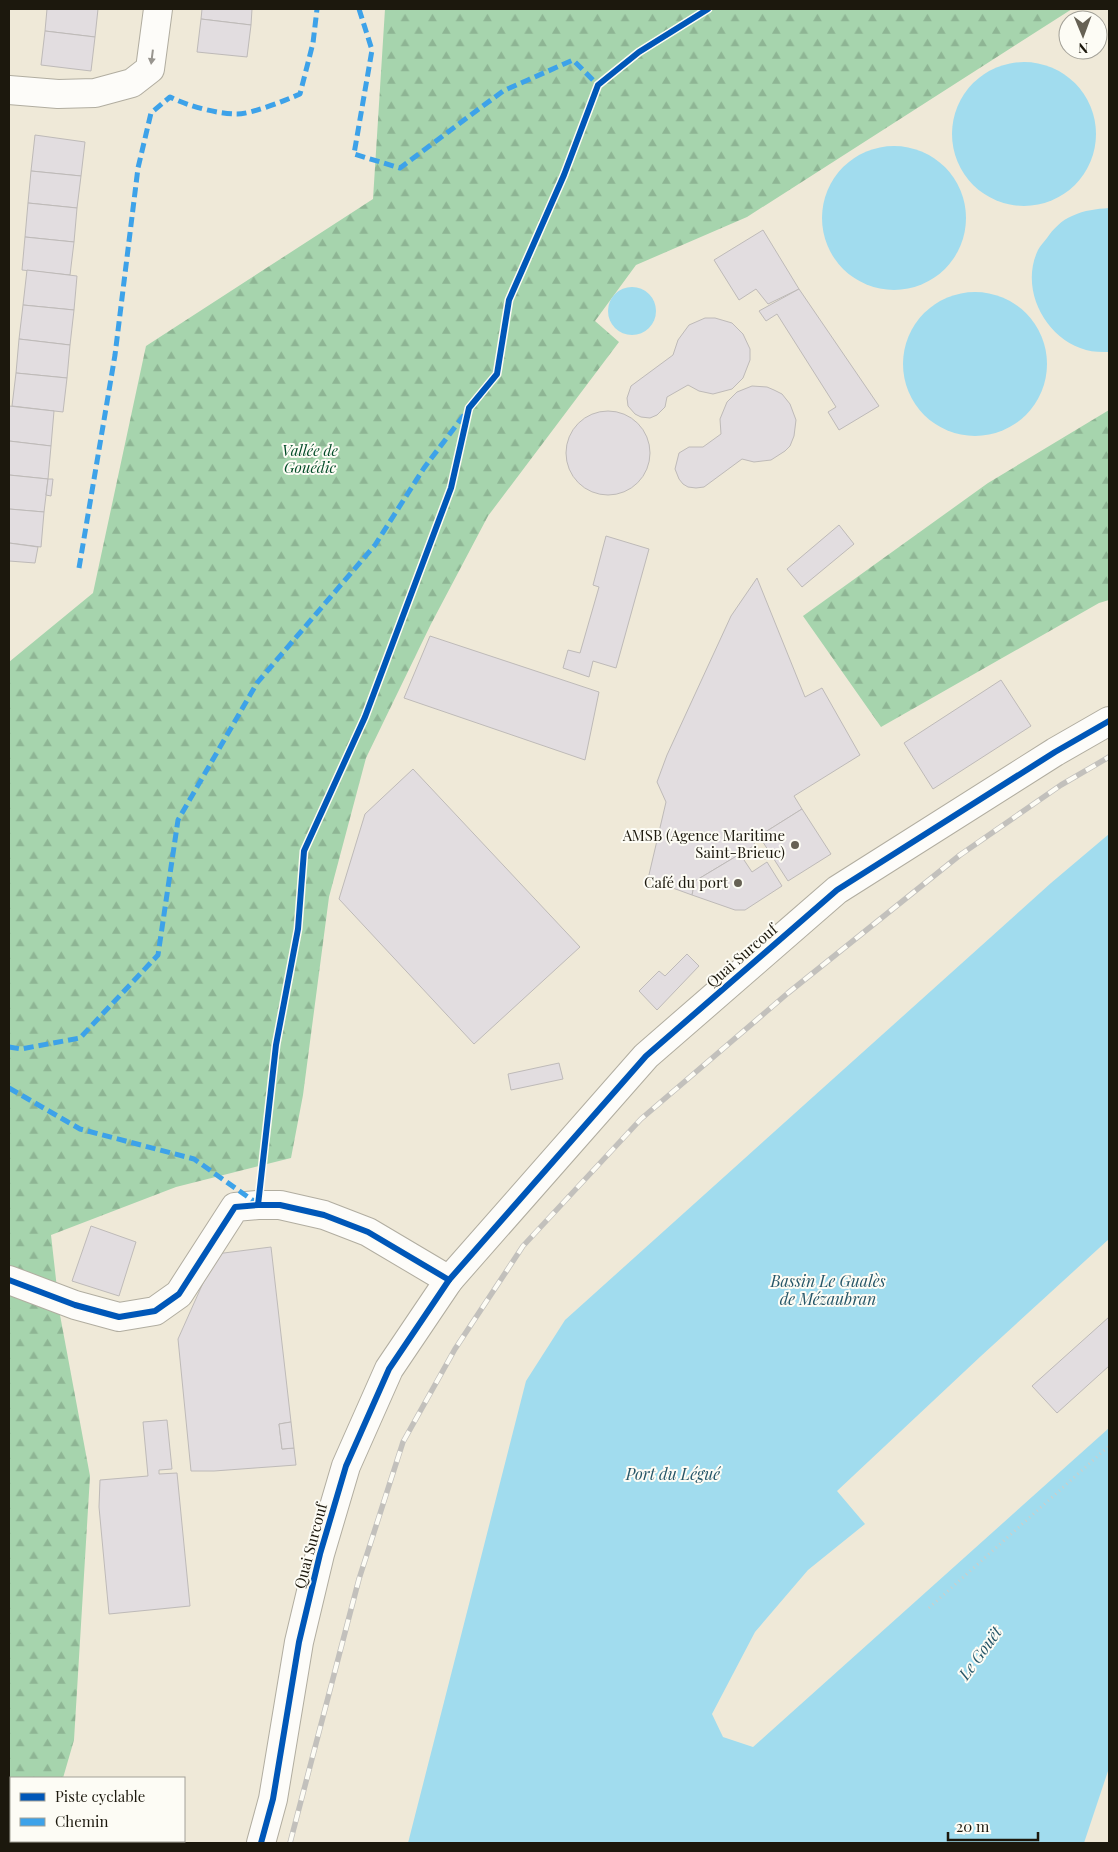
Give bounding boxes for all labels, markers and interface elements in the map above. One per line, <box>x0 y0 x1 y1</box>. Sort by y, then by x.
north arrow <box>1058 10 1108 60</box>
text: N <box>1078 39 1088 58</box>
one-way arrow <box>148 49 156 65</box>
park label: Vallée de Gouédic <box>282 440 339 477</box>
place label: AMSB (Agence Maritime Saint-Brieuc) <box>622 825 785 862</box>
marker: AMSB (Agence Maritime Saint-Brieuc) <box>789 839 801 851</box>
place label: Café du port <box>644 872 729 892</box>
marker: Café du port <box>732 877 744 889</box>
street label: Quai Surcouf <box>702 918 782 992</box>
water label: Bassin Le Gualès de Mézaubran <box>769 1270 886 1309</box>
water label: Port du Légué <box>625 1463 721 1484</box>
street label: Quai Surcouf <box>289 1500 331 1591</box>
water label: Le Gouët <box>953 1621 1006 1684</box>
legend <box>10 1777 185 1842</box>
text: Piste cyclable <box>55 1786 145 1806</box>
scale bar <box>948 1810 1038 1842</box>
text: Chemin <box>55 1811 108 1831</box>
text: 20 m <box>956 1816 990 1836</box>

